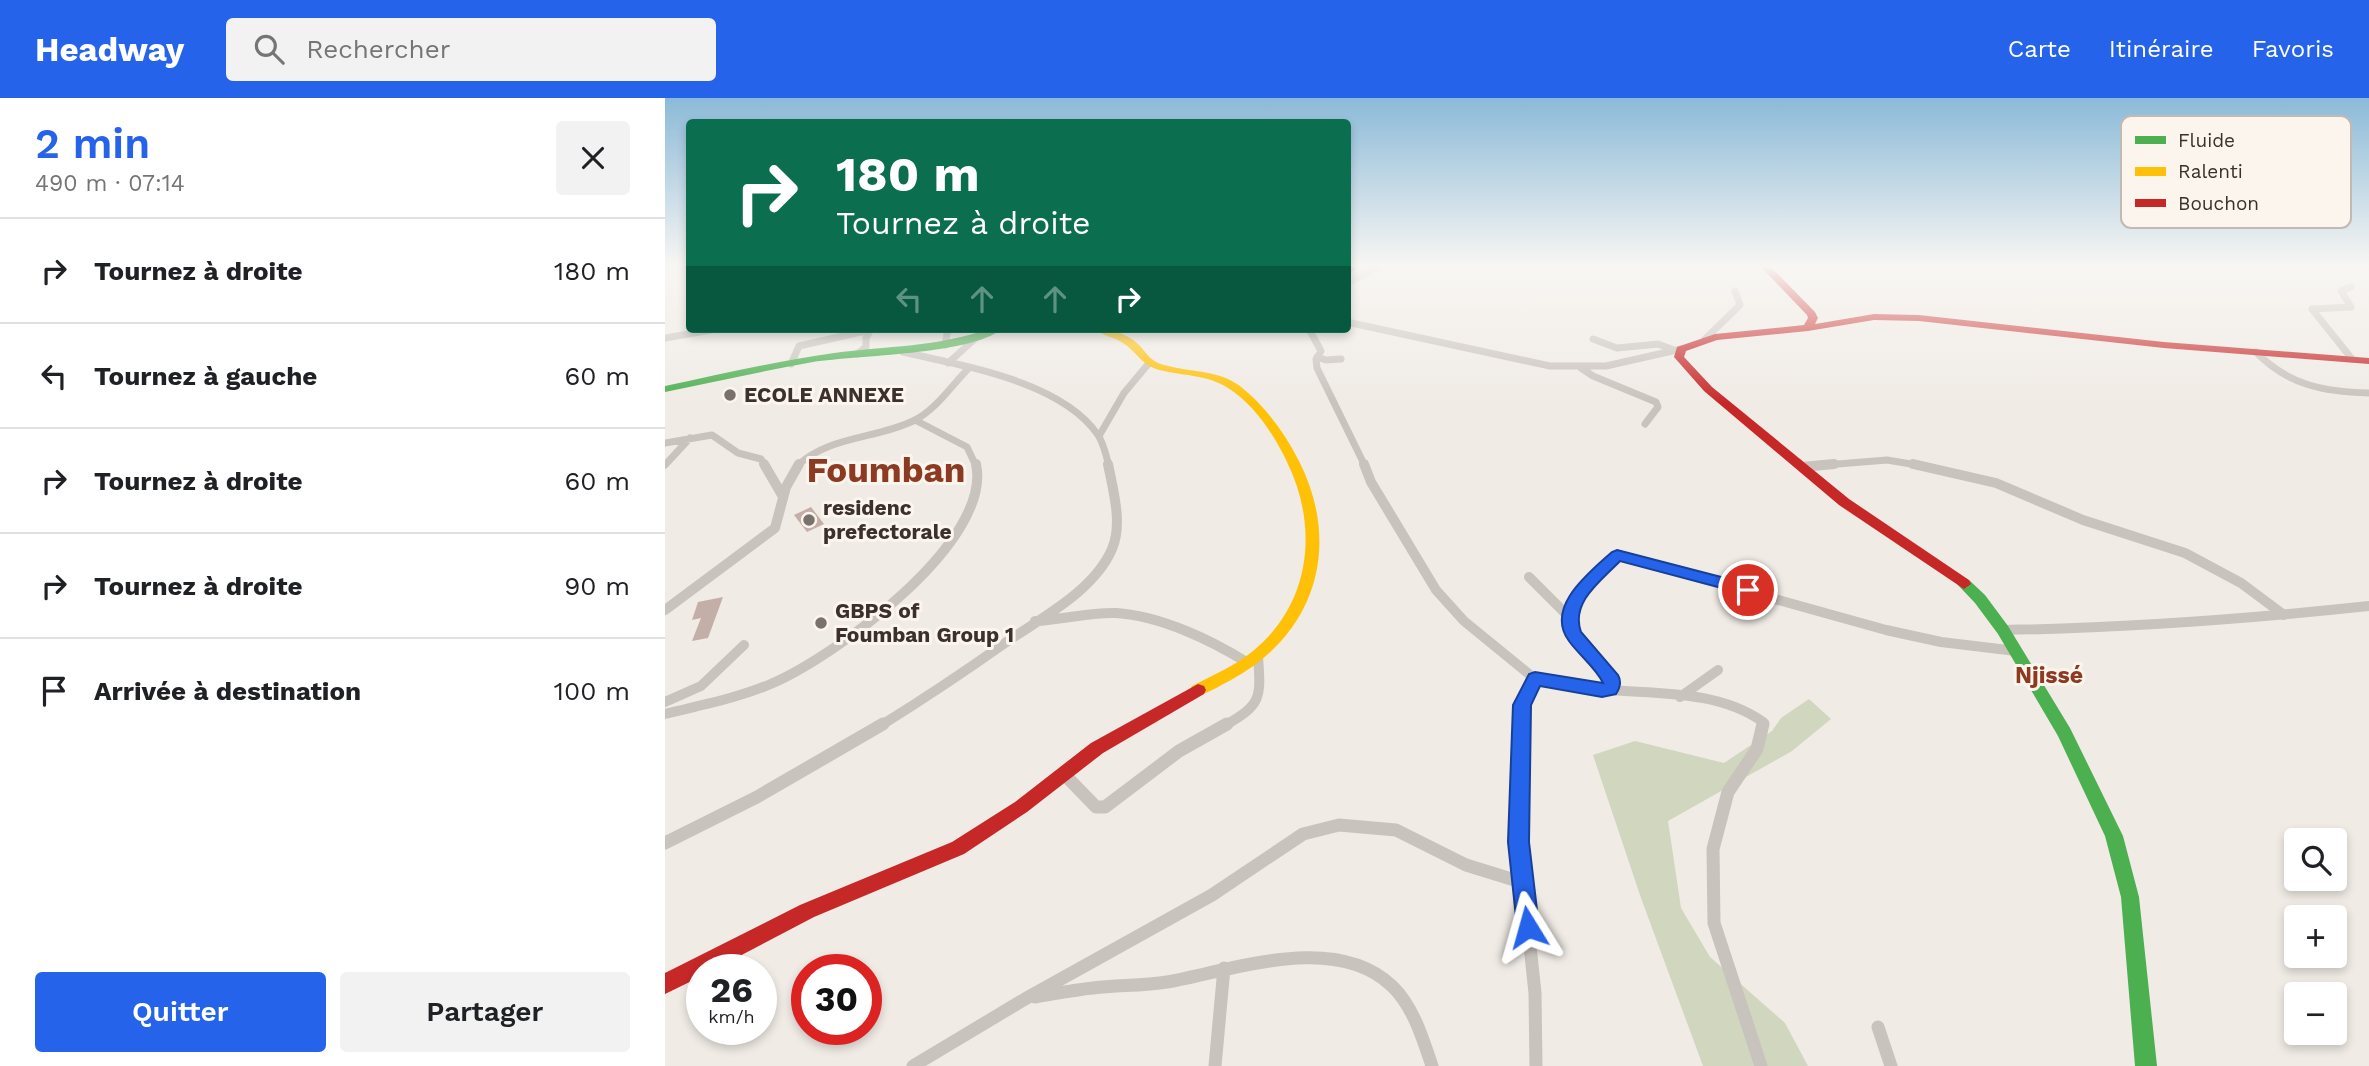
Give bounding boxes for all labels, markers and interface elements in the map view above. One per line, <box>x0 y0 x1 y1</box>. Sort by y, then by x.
search box <box>226 18 716 81</box>
text: Headway <box>35 30 184 69</box>
icon: search <box>250 30 288 68</box>
text: Rechercher <box>306 34 450 64</box>
text: Carte <box>2008 35 2071 63</box>
text: Itinéraire <box>2109 35 2214 63</box>
text: Favoris <box>2252 35 2334 63</box>
legend <box>2121 116 2351 228</box>
text: 2 min <box>35 119 150 168</box>
button: close <box>556 121 630 195</box>
text: Fluide <box>2178 129 2235 152</box>
text: 180 m <box>836 145 980 203</box>
icon: right <box>721 147 812 238</box>
text: Ralenti <box>2178 160 2243 183</box>
text: 490 m · 07:14 <box>35 170 185 197</box>
text: Bouchon <box>2178 192 2259 215</box>
text: Tournez à droite <box>836 204 1091 242</box>
icon: right <box>35 252 73 290</box>
text: Tournez à droite <box>94 256 303 286</box>
text: 180 m <box>554 256 630 286</box>
icon: left <box>890 280 928 318</box>
icon: ahead <box>963 280 1001 318</box>
icon: ahead <box>1036 280 1074 318</box>
icon: right <box>1109 280 1147 318</box>
icon: left <box>35 357 73 395</box>
text: Tournez à gauche <box>94 361 317 391</box>
text: 60 m <box>564 361 630 391</box>
place label: ECOLE ANNEXE <box>744 382 904 407</box>
marker: ECOLE ANNEXE <box>722 387 738 403</box>
district label: Foumban <box>807 449 966 491</box>
icon: right <box>35 462 73 500</box>
text: Tournez à droite <box>94 466 303 496</box>
text: 60 m <box>564 466 630 496</box>
place label: residenc prefectorale <box>823 495 952 544</box>
marker: residenc prefectorale <box>801 512 817 528</box>
pin <box>1718 560 1778 620</box>
icon: right <box>35 567 73 605</box>
text: Tournez à droite <box>94 571 303 601</box>
text: 90 m <box>564 571 630 601</box>
icon: arrive <box>1729 571 1767 609</box>
place label: GBPS of Foumban Group 1 <box>835 598 1014 647</box>
marker: GBPS of Foumban Group 1 <box>813 615 829 631</box>
district label: Njissé <box>2015 662 2083 689</box>
icon: arrive <box>35 672 73 710</box>
text: Arrivée à destination <box>94 676 361 706</box>
text: 100 m <box>554 676 630 706</box>
map controls <box>2284 828 2347 1045</box>
button: search <box>2284 828 2347 891</box>
position arrow <box>1491 890 1565 964</box>
button: + <box>2284 905 2347 968</box>
speed limit sign: 30 <box>791 954 882 1045</box>
text: 26 <box>710 969 753 1011</box>
button: Quitter <box>35 972 326 1052</box>
button: Partager <box>340 972 630 1052</box>
button: − <box>2284 982 2347 1045</box>
text: km/h <box>708 1006 755 1027</box>

